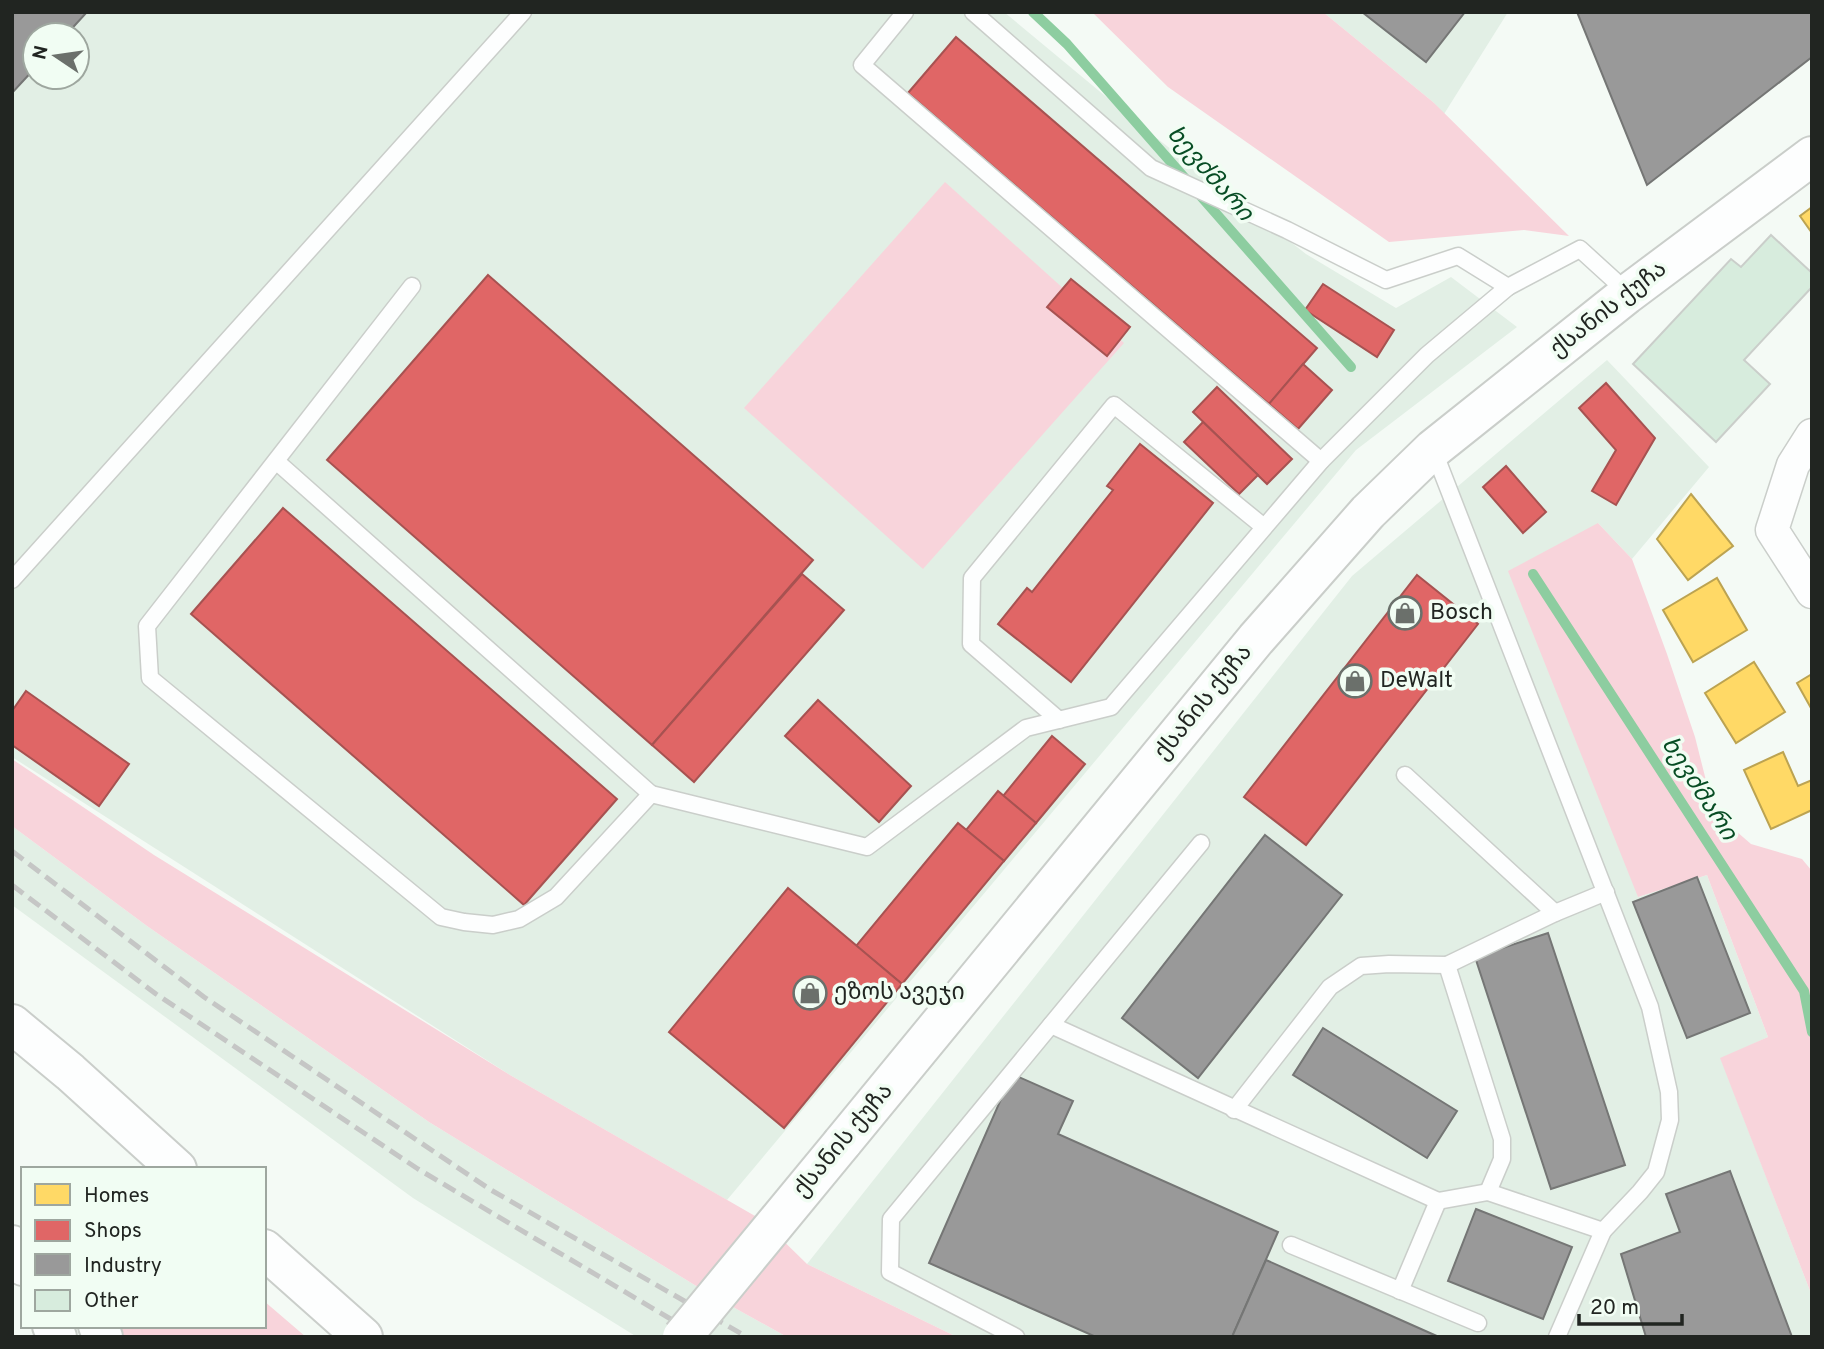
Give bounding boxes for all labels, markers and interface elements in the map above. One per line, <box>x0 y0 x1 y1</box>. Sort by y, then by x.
north arrow <box>21 21 91 91</box>
text: N <box>28 43 55 62</box>
water label: ხევძმარი <box>1159 120 1260 229</box>
street label: ქსანის ქუჩა <box>1545 255 1673 365</box>
shop icon: Bosch <box>1386 594 1424 632</box>
place label: Bosch <box>1430 599 1493 628</box>
street label: ქსანის ქუჩა <box>1149 639 1259 767</box>
shop icon: DeWalt <box>1336 662 1374 700</box>
place label: DeWalt <box>1380 667 1453 696</box>
water label: ხევძმარი <box>1653 732 1743 847</box>
shop icon: ეზოს ავეჯი <box>791 974 829 1012</box>
place label: ეზოს ავეჯი <box>834 979 965 1008</box>
street label: ქსანის ქუჩა <box>788 1078 900 1204</box>
legend <box>21 1167 266 1328</box>
text: Homes <box>84 1183 149 1210</box>
text: Shops <box>84 1218 142 1245</box>
text: Industry <box>84 1253 162 1280</box>
scale bar <box>1579 1282 1682 1326</box>
text: Other <box>84 1288 139 1315</box>
text: 20 m <box>1590 1295 1639 1322</box>

